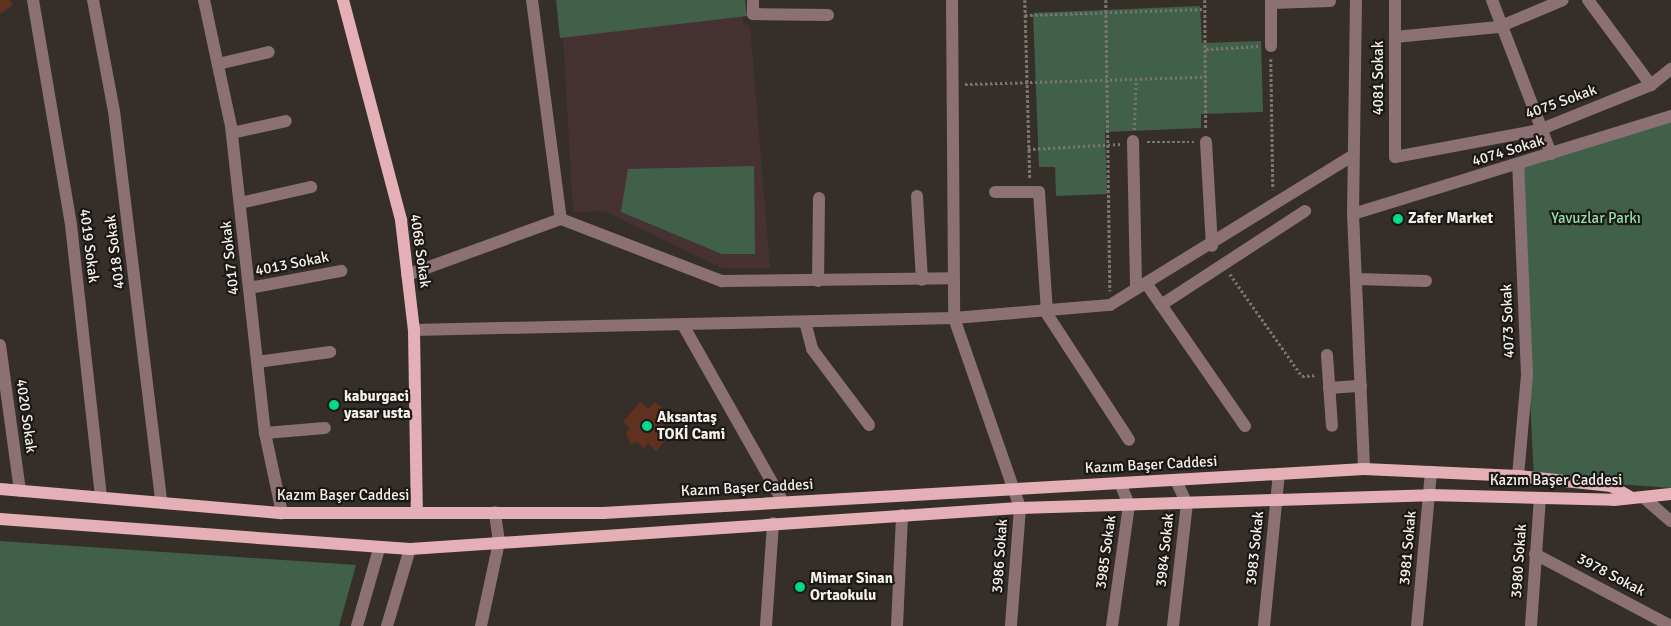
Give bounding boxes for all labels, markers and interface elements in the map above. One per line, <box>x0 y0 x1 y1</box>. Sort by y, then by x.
street label: 4081 Sokak <box>1370 41 1388 115</box>
street label: 4075 Sokak <box>1523 81 1599 123</box>
street label: 4074 Sokak <box>1470 132 1546 170</box>
street label: 4019 Sokak <box>76 208 102 284</box>
place label: Zafer Market <box>1408 210 1493 228</box>
park label: Yavuzlar Parkı <box>1551 210 1641 228</box>
street label: 4068 Sokak <box>406 213 434 289</box>
marker: Zafer Market <box>1392 213 1404 225</box>
street label: 4018 Sokak <box>102 214 128 290</box>
street label: 4017 Sokak <box>217 220 243 296</box>
street label: 4013 Sokak <box>254 248 330 280</box>
street label: 4073 Sokak <box>1498 283 1518 359</box>
street label: 4020 Sokak <box>12 378 40 454</box>
place label: kaburgaci yasar usta <box>344 387 411 422</box>
marker: kaburgaci yasar usta <box>328 399 340 411</box>
place label: Aksantaş TOKİ Cami <box>657 408 725 443</box>
marker: Aksantaş TOKİ Cami <box>641 420 653 432</box>
street label: Kazım Başer Caddesi <box>1084 453 1218 477</box>
street label: Kazım Başer Caddesi <box>1490 472 1622 490</box>
street label: Kazım Başer Caddesi <box>680 476 814 500</box>
street label: Kazım Başer Caddesi <box>277 487 409 505</box>
street label: 3983 Sokak <box>1242 510 1268 586</box>
street label: 3981 Sokak <box>1396 510 1420 586</box>
street label: 3984 Sokak <box>1152 512 1178 588</box>
street label: 3985 Sokak <box>1092 514 1120 590</box>
street label: 3986 Sokak <box>988 518 1012 594</box>
street label: 3980 Sokak <box>1507 523 1531 599</box>
street label: 3978 Sokak <box>1574 550 1648 600</box>
place label: Mimar Sinan Ortaokulu <box>810 569 893 604</box>
marker: Mimar Sinan Ortaokulu <box>794 581 806 593</box>

